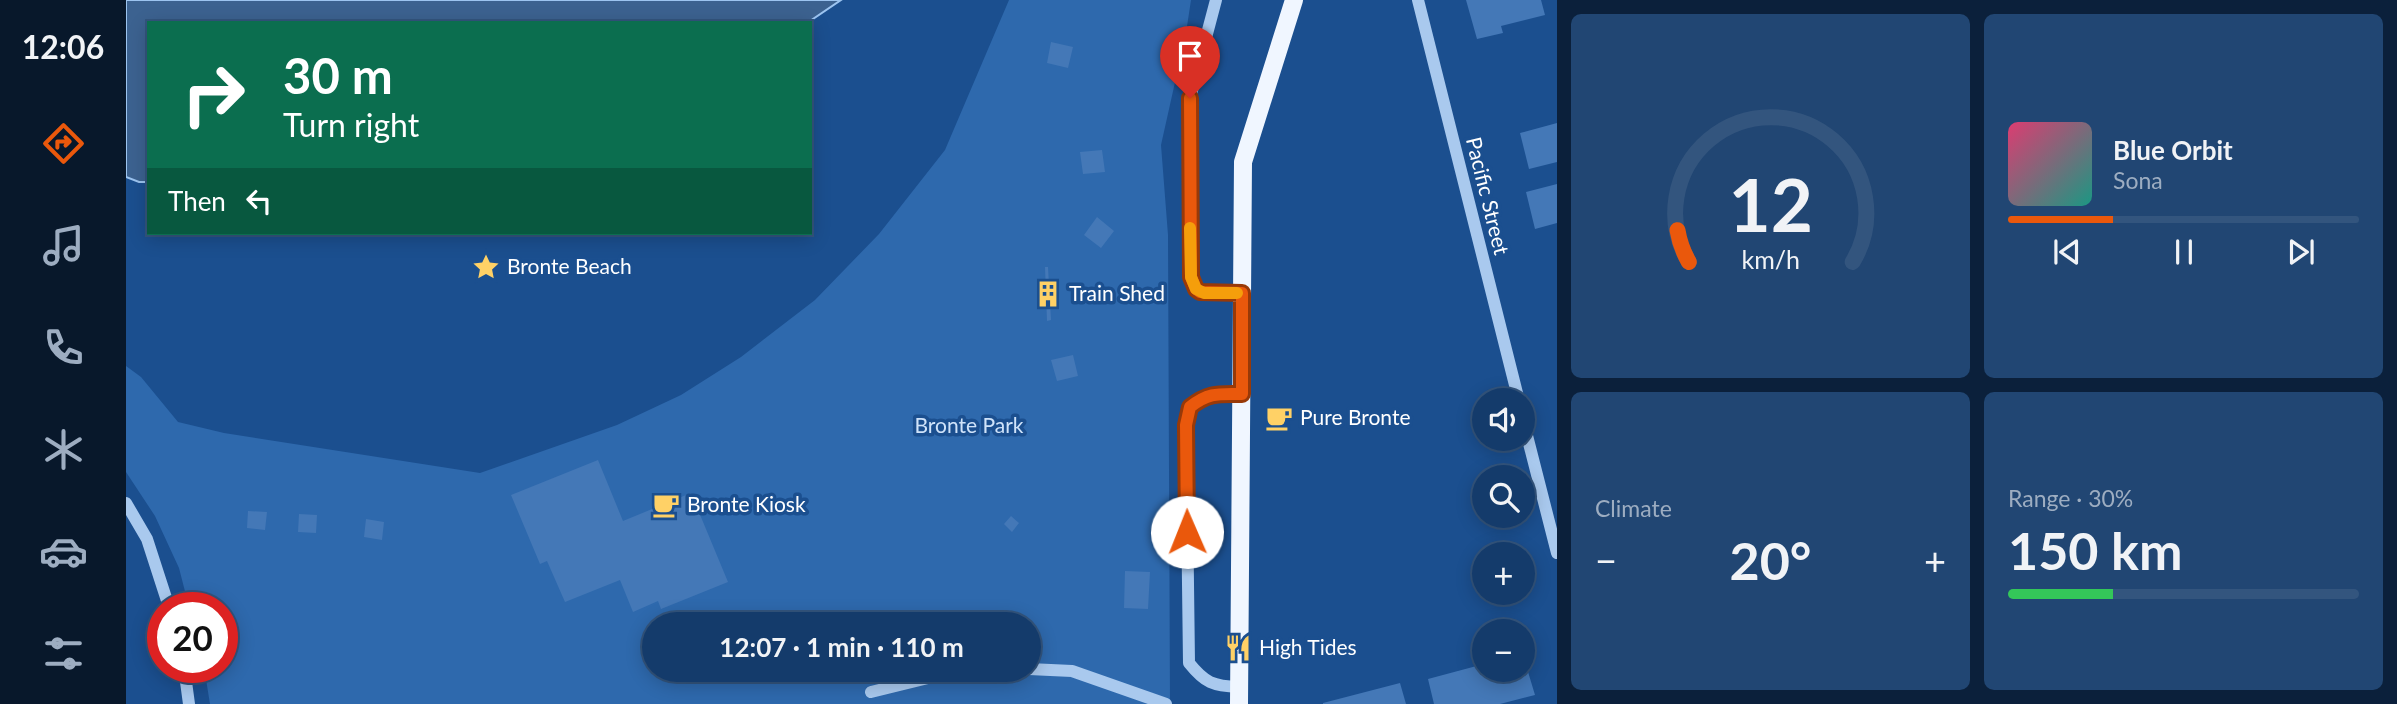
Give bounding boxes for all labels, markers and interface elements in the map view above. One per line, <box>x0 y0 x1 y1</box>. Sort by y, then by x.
pin <box>1160 26 1220 98</box>
text: 12:06 <box>22 27 104 66</box>
icon: arrive <box>1171 37 1209 75</box>
text: 30 m <box>283 46 393 104</box>
icon: right <box>168 49 259 140</box>
text: Turn right <box>283 105 419 144</box>
icon: directions <box>39 119 88 168</box>
street label: Pacific Street <box>1462 134 1515 258</box>
text: Blue Orbit <box>2113 134 2233 166</box>
text: 12 <box>1728 161 1813 249</box>
text: Sona <box>2113 166 2163 194</box>
icon: left <box>240 182 278 220</box>
text: Then <box>168 185 226 217</box>
icon: music <box>39 221 88 270</box>
icon: previous <box>2048 233 2086 271</box>
icon: pause <box>2165 233 2203 271</box>
icon: next <box>2282 233 2320 271</box>
text: km/h <box>1741 244 1800 274</box>
place icon: Bronte Beach <box>471 252 501 282</box>
place label: Bronte Beach <box>507 253 632 278</box>
building icon: Train Shed <box>1033 279 1063 309</box>
place label: Train Shed <box>1069 280 1165 305</box>
icon: phone <box>39 323 88 372</box>
map controls <box>1472 388 1535 682</box>
button: sound <box>1472 388 1535 451</box>
cafe icon: Pure Bronte <box>1264 403 1294 433</box>
place label: Pure Bronte <box>1300 404 1411 429</box>
park label: Bronte Park <box>914 412 1024 437</box>
icon: climate <box>39 425 88 474</box>
button: search <box>1472 465 1535 528</box>
text: Range · 30% <box>2008 484 2133 512</box>
cafe icon: Bronte Kiosk <box>651 490 681 520</box>
place label: Bronte Kiosk <box>687 491 806 516</box>
text: Climate <box>1595 494 1672 522</box>
position arrow <box>1150 495 1224 569</box>
text: 150 km <box>2008 519 2182 581</box>
icon: car <box>39 527 88 576</box>
text: 20° <box>1730 529 1811 591</box>
text: − <box>1595 537 1617 583</box>
text: + <box>1924 537 1946 583</box>
button: + <box>1472 542 1535 605</box>
speed limit sign: 20 <box>147 592 238 683</box>
button: − <box>1472 619 1535 682</box>
icon: filters <box>39 629 88 678</box>
text: 12:07 · 1 min · 110 m <box>719 631 964 663</box>
restaurant icon: High Tides <box>1223 633 1253 663</box>
place label: High Tides <box>1259 634 1357 659</box>

